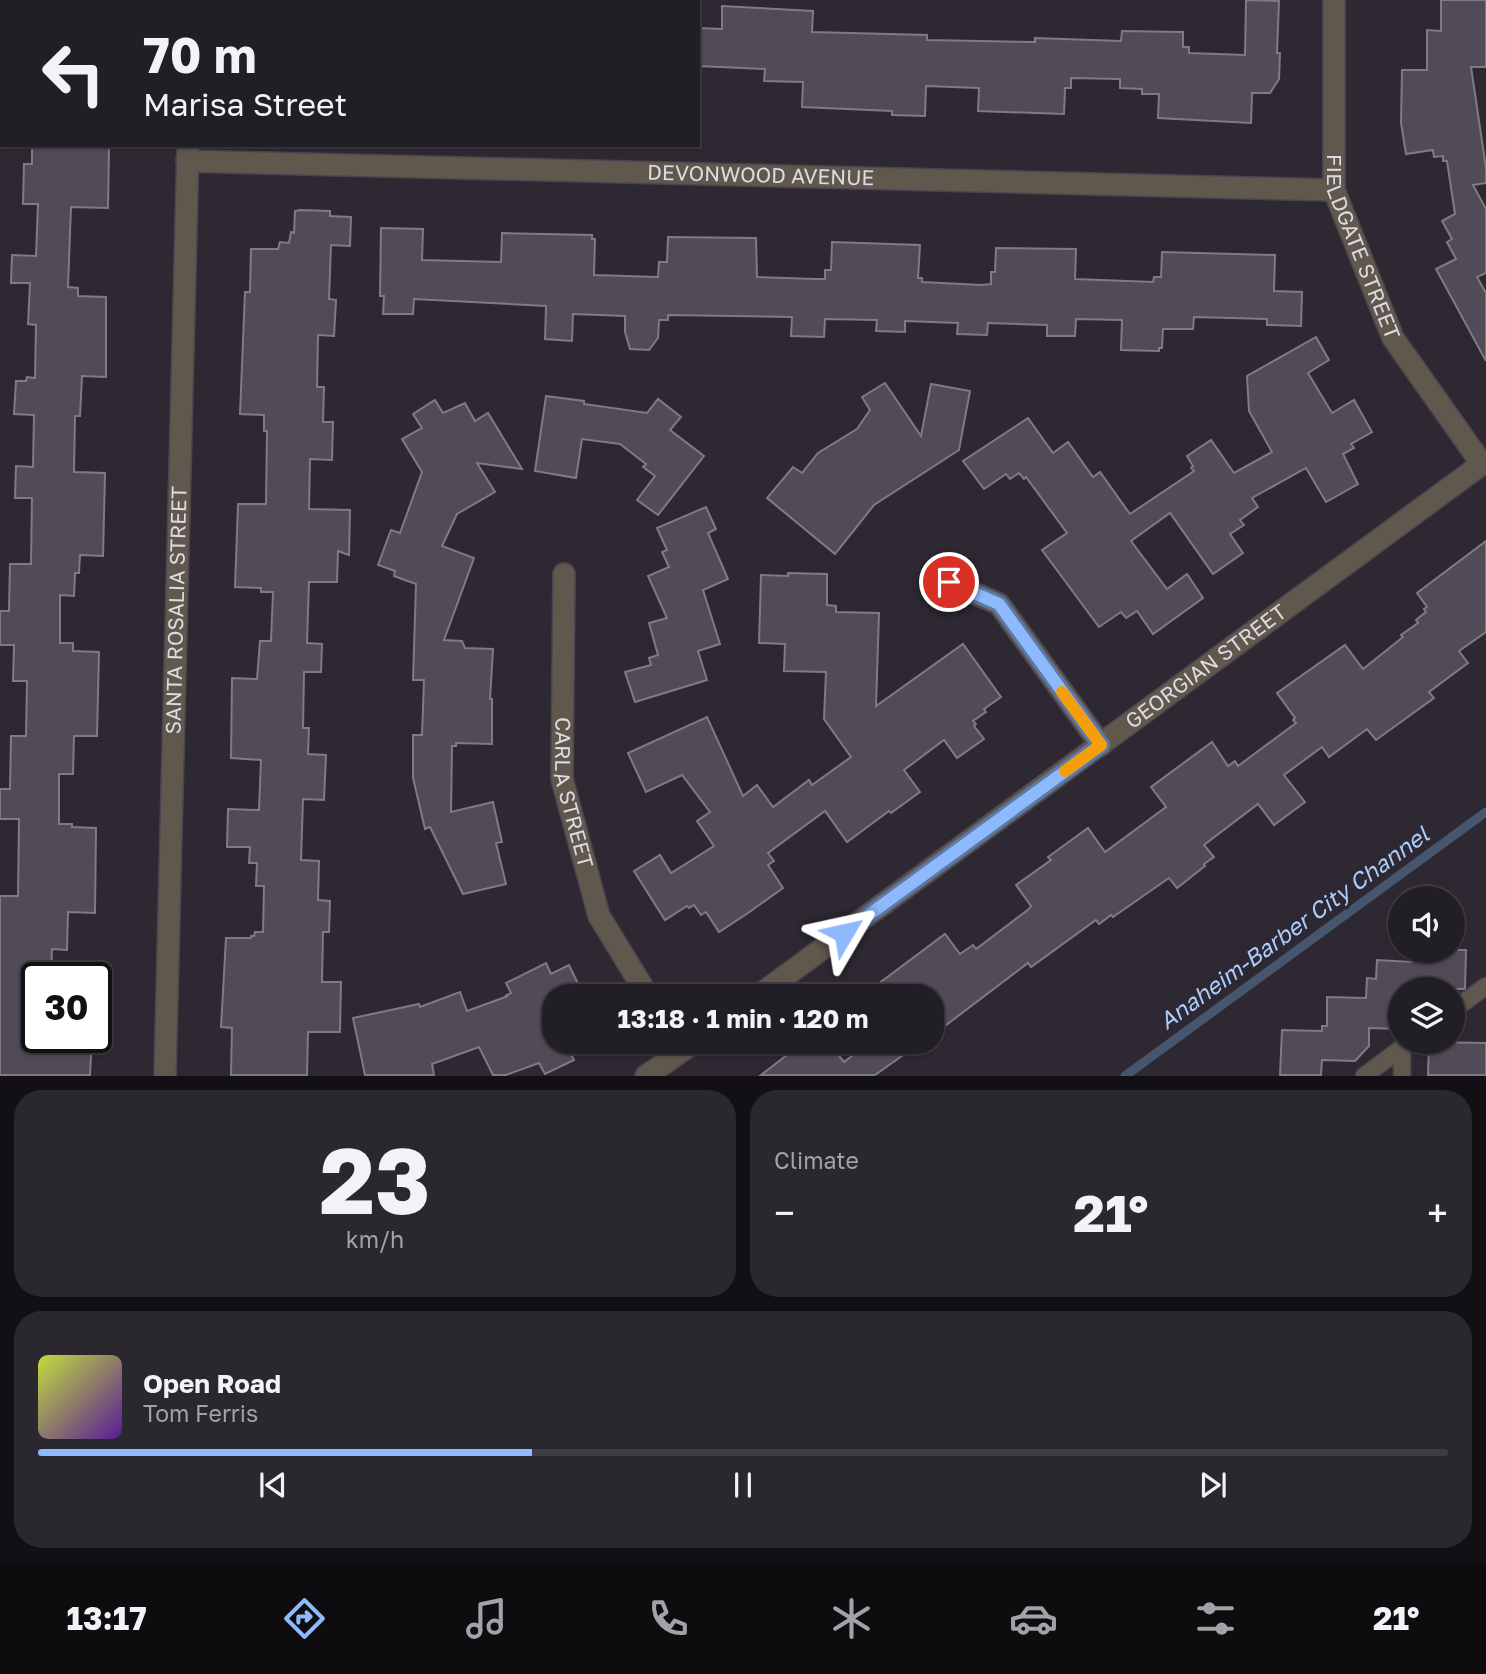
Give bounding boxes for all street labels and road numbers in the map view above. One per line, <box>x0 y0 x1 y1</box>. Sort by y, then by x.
street label: FIELDGATE STREET <box>1321 154 1406 343</box>
street label: DEVONWOOD AVENUE <box>647 159 875 190</box>
street label: SANTA ROSALIA STREET <box>159 486 192 735</box>
street label: GEORGIAN STREET <box>1120 598 1291 734</box>
street label: CARLA STREET <box>549 717 599 871</box>

